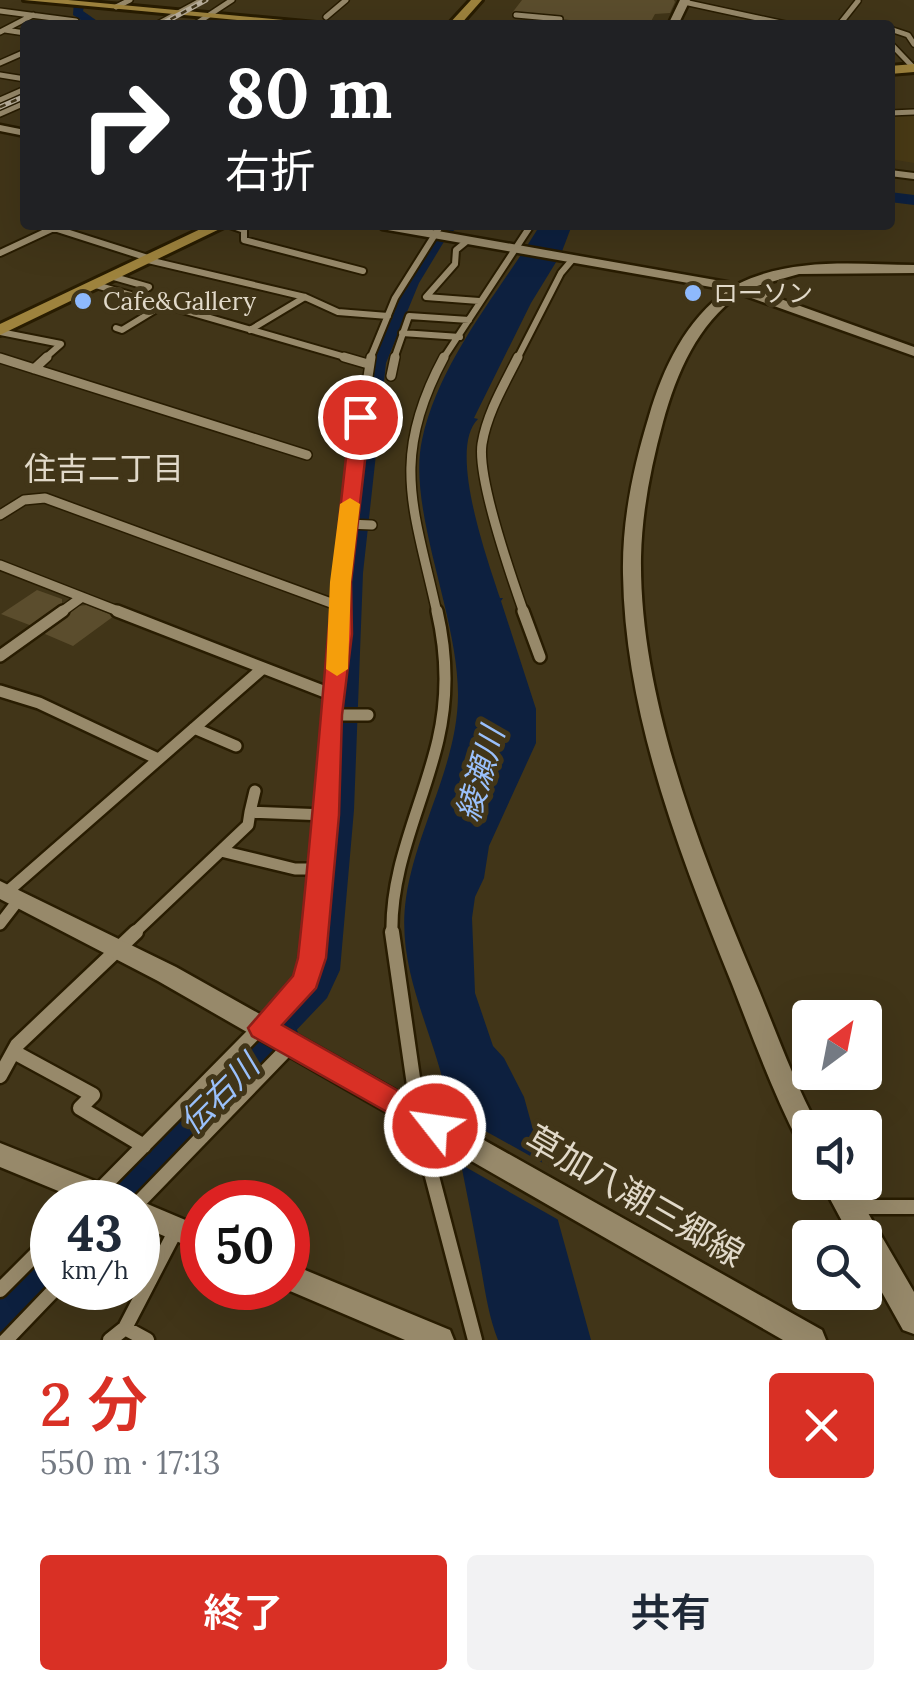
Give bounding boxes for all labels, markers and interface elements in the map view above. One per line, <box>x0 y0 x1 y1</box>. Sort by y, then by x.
text: 80 m <box>225 48 392 137</box>
icon: right <box>60 60 190 190</box>
text: 右折 <box>225 142 315 199</box>
place label: ローソン <box>713 277 813 309</box>
marker: ローソン <box>682 282 704 304</box>
place label: Cafe&Gallery <box>103 285 257 317</box>
marker: Cafe&Gallery <box>72 290 94 312</box>
pin <box>318 375 403 460</box>
icon: arrive <box>333 390 388 445</box>
district label: 住吉二丁目 <box>24 448 184 489</box>
water label: 綾瀬川 <box>447 719 514 826</box>
north arrow <box>792 1000 882 1090</box>
map controls <box>792 1000 882 1310</box>
water label: 伝右川 <box>171 1043 270 1142</box>
position arrow <box>383 1074 487 1178</box>
button: sound <box>792 1110 882 1200</box>
street label: 草加八潮三郷線 <box>518 1115 752 1277</box>
speed limit sign: 50 <box>180 1180 310 1310</box>
text: 43 <box>67 1201 123 1265</box>
button: search <box>792 1220 882 1310</box>
text: km/h <box>61 1254 129 1286</box>
text: 2 分 <box>40 1366 148 1442</box>
button: close <box>769 1373 874 1478</box>
text: 550 m · 17:13 <box>40 1442 220 1483</box>
button: 終了 <box>40 1555 447 1670</box>
button: 共有 <box>467 1555 874 1670</box>

